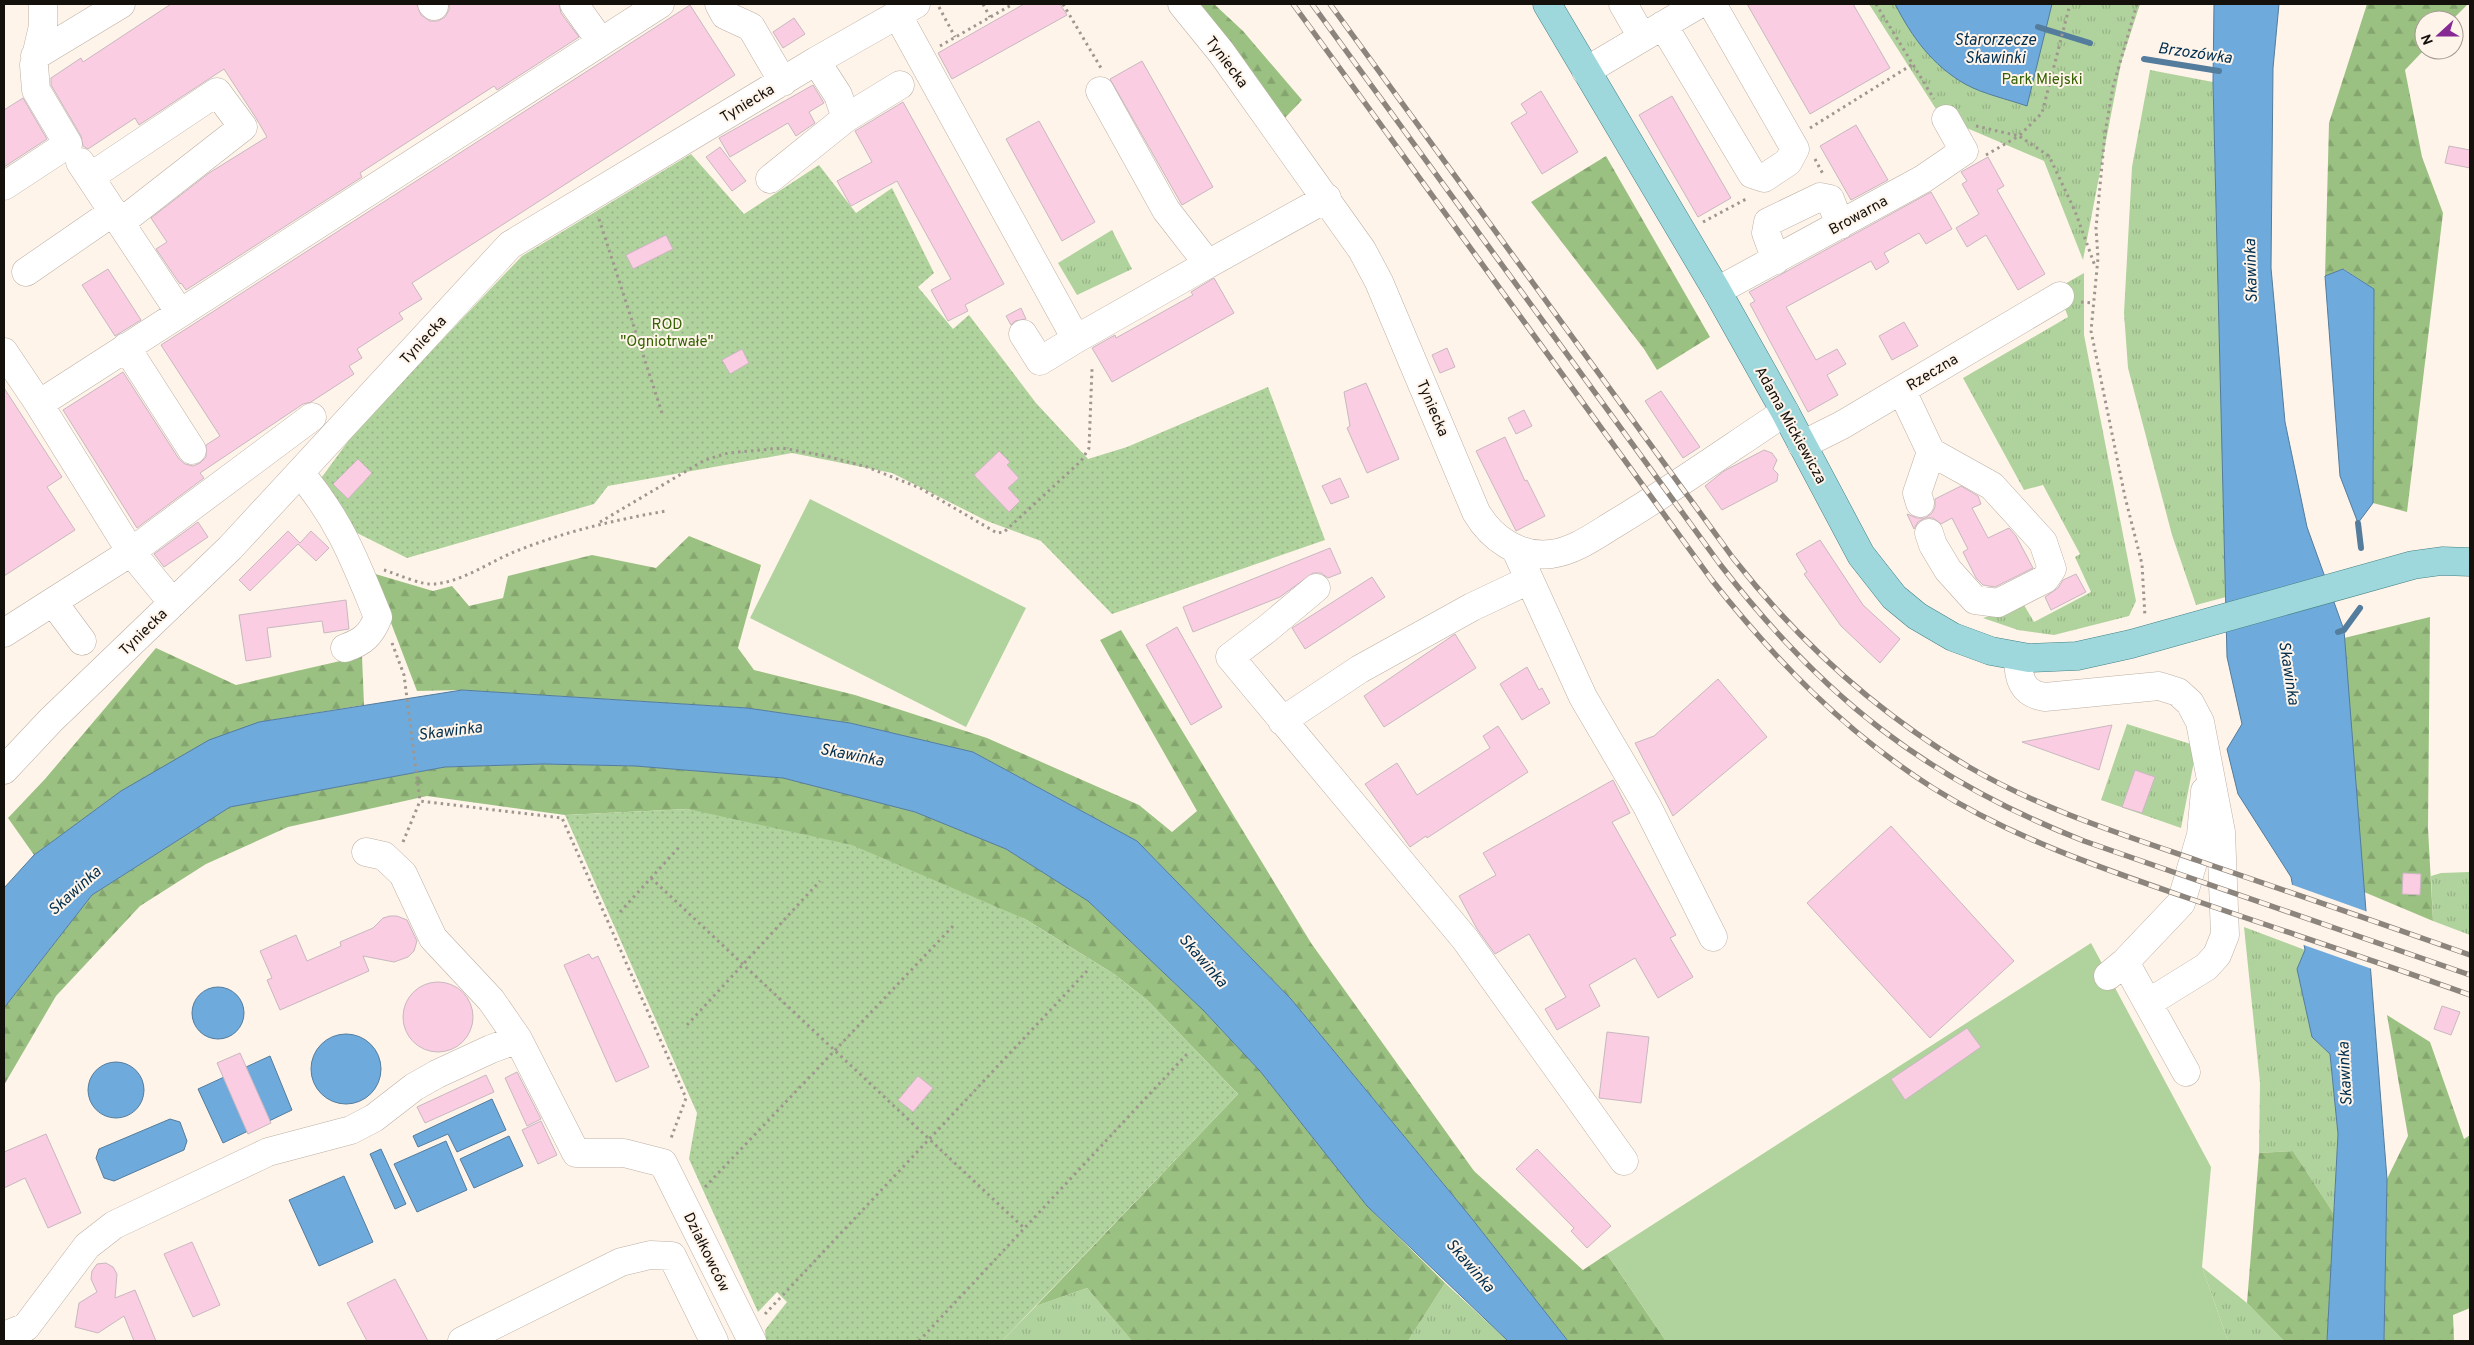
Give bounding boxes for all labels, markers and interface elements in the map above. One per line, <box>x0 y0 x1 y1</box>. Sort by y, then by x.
north arrow <box>2414 10 2464 60</box>
water label: Starorzecze Skawinki <box>1954 31 2037 69</box>
text: N <box>2419 31 2438 47</box>
street label: Tyniecka <box>1200 33 1251 93</box>
water label: Brzozówka <box>2156 39 2234 69</box>
park label: Park Miejski <box>2001 71 2083 90</box>
street label: Tyniecka <box>717 81 778 128</box>
street label: Browarna <box>1826 192 1891 240</box>
water label: Skawinka <box>2241 238 2263 303</box>
street label: Tyniecka <box>397 313 451 369</box>
park label: ROD "Ogniotrwałe" <box>620 316 714 352</box>
street label: Rzeczna <box>1904 351 1962 396</box>
street label: Adama Mickiewicza <box>1750 364 1830 488</box>
street label: Tyniecka <box>1411 377 1452 440</box>
street label: Tyniecka <box>116 605 172 661</box>
water label: Skawinka <box>2273 640 2303 707</box>
water label: Skawinka <box>417 718 484 746</box>
water label: Skawinka <box>818 740 886 772</box>
water label: Skawinka <box>45 862 107 920</box>
water label: Skawinka <box>1174 930 1232 993</box>
water label: Skawinka <box>2334 1040 2358 1107</box>
street label: Działkowców <box>678 1210 733 1296</box>
water label: Skawinka <box>1441 1235 1499 1298</box>

